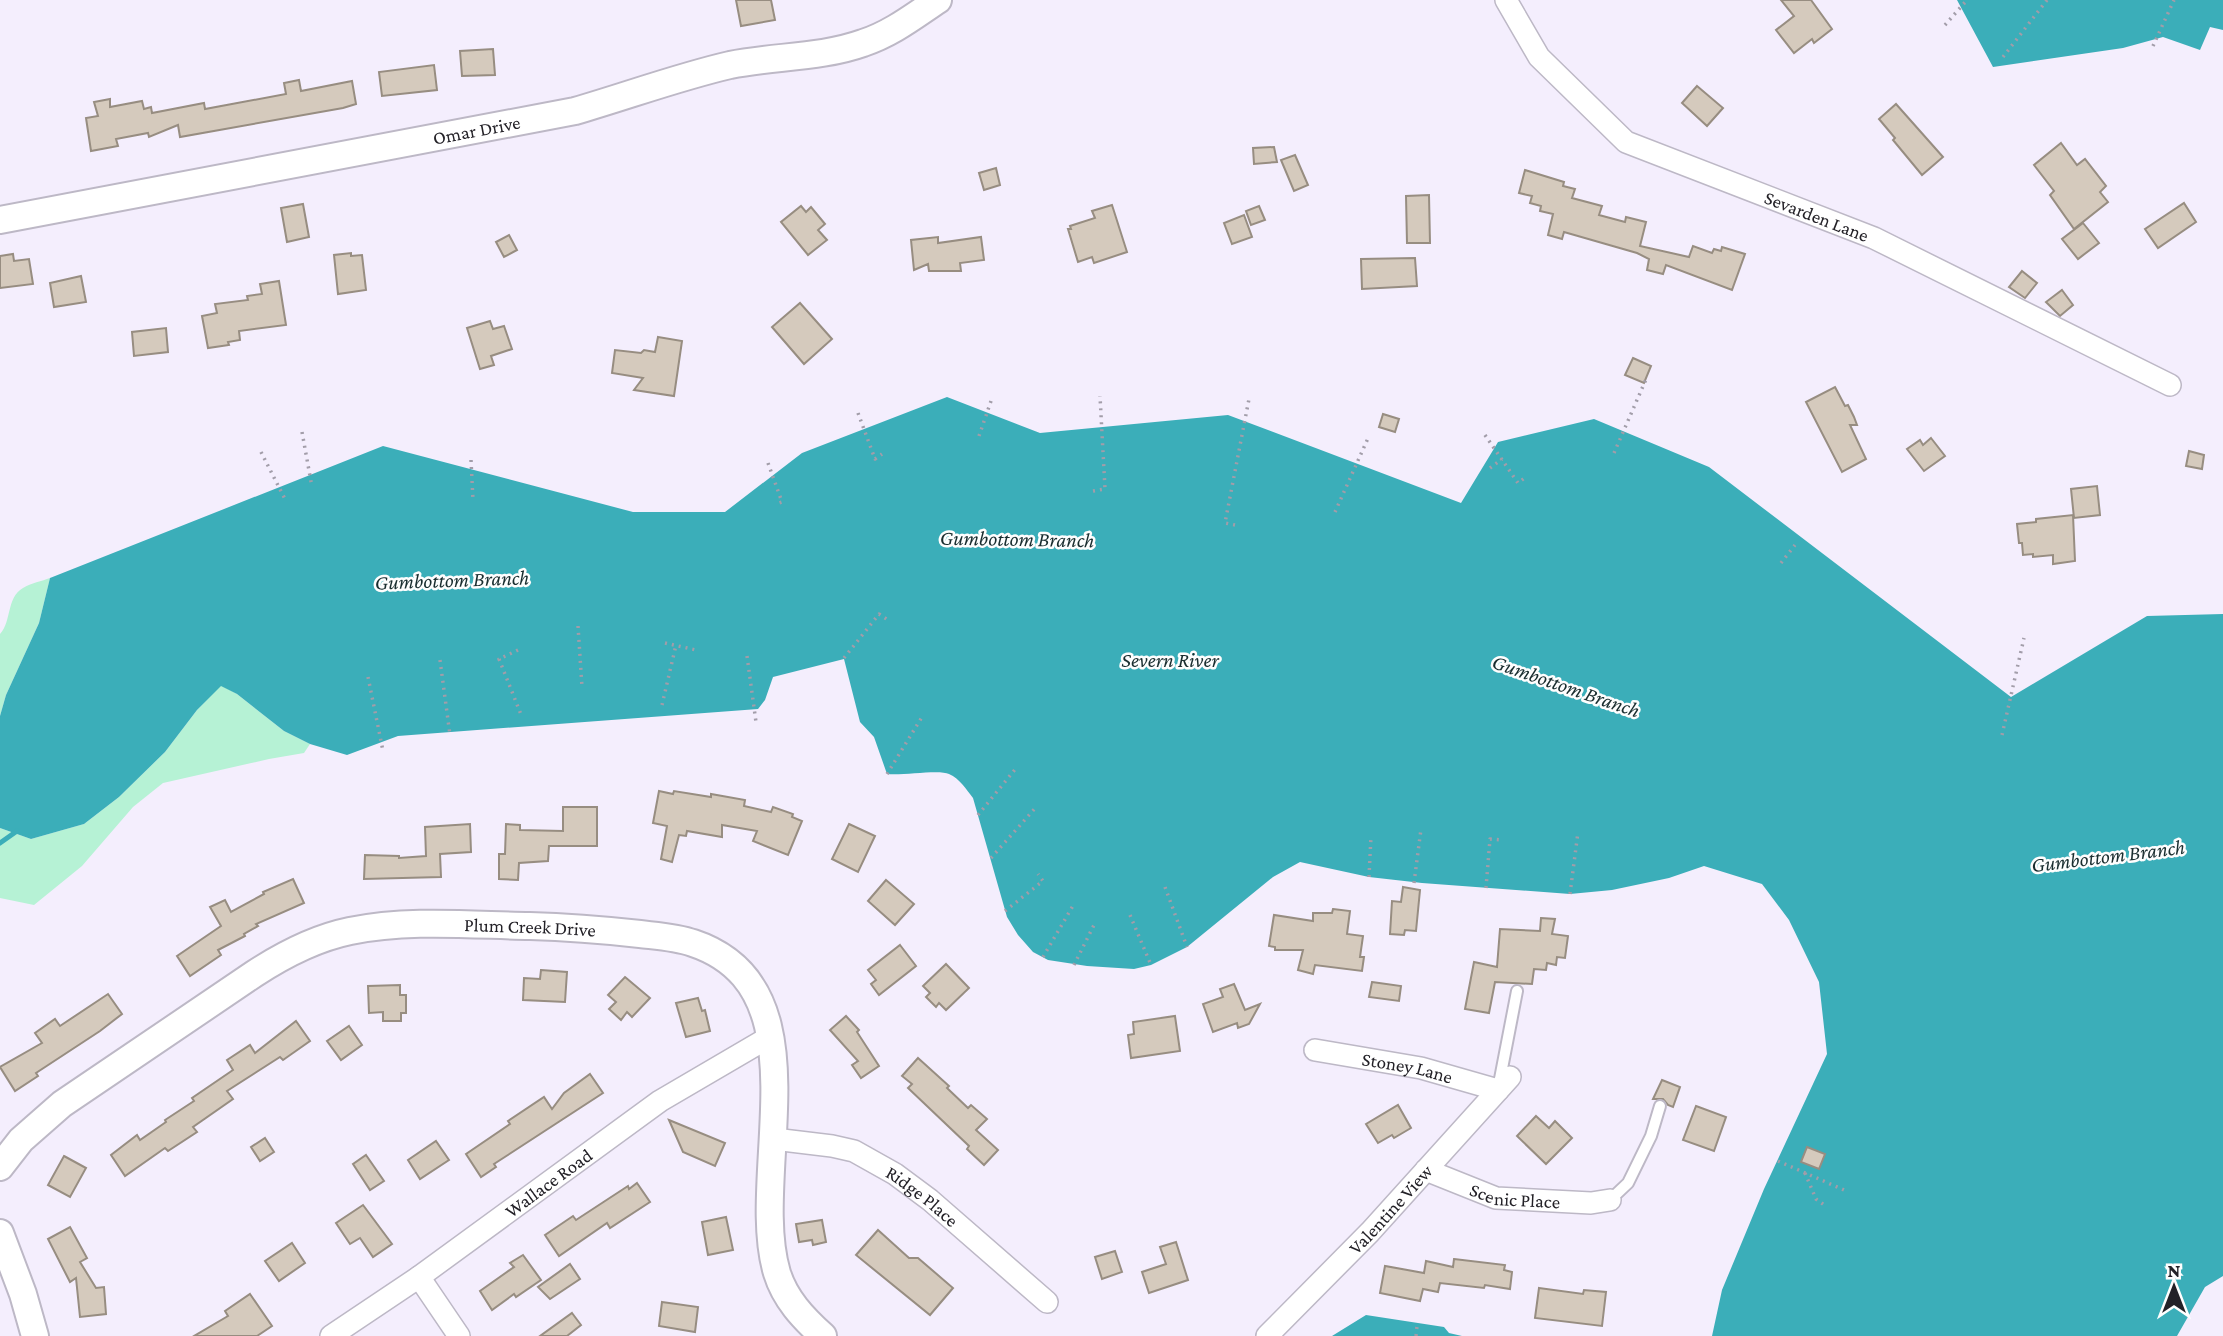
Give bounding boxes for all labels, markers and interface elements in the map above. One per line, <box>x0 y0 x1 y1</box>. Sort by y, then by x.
street label: Omar Drive <box>431 112 522 149</box>
street label: Sevarden Lane <box>1761 187 1872 246</box>
water label: Gumbottom Branch <box>940 526 1094 552</box>
water label: Gumbottom Branch <box>374 565 530 595</box>
water label: Severn River <box>1121 648 1219 672</box>
water label: Gumbottom Branch <box>1489 650 1643 722</box>
water label: Gumbottom Branch <box>2030 835 2186 877</box>
street label: Plum Creek Drive <box>464 914 597 941</box>
street label: Stoney Lane <box>1360 1048 1455 1088</box>
street label: Wallace Road <box>501 1144 596 1222</box>
street label: Valentine View <box>1344 1160 1437 1258</box>
street label: Ridge Place <box>883 1161 963 1231</box>
street label: Scenic Place <box>1467 1179 1561 1212</box>
north arrow <box>2139 1252 2209 1322</box>
text: N <box>2168 1260 2181 1281</box>

